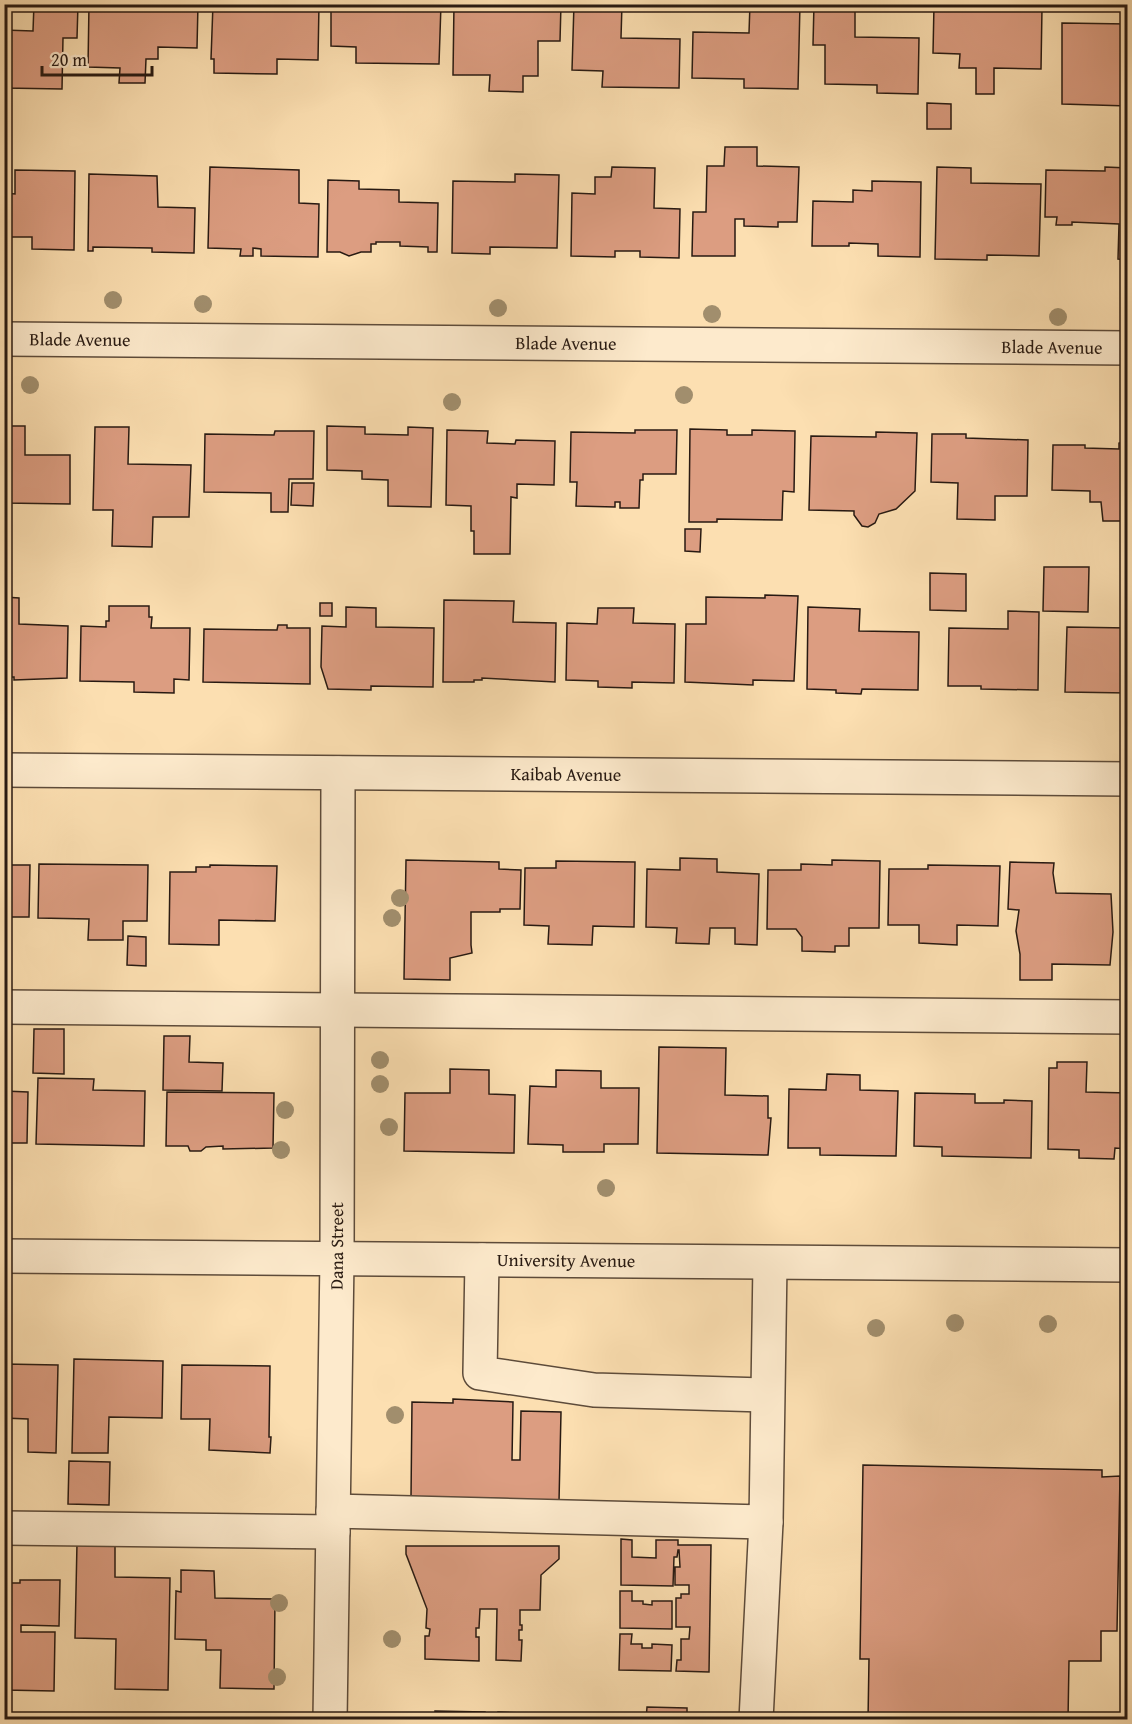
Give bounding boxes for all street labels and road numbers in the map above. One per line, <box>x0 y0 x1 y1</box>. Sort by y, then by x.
street label: Blade Avenue <box>29 325 131 353</box>
street label: Blade Avenue <box>515 329 617 357</box>
street label: Blade Avenue <box>1001 333 1103 361</box>
street label: Kaibab Avenue <box>511 760 621 788</box>
street label: Dana Street <box>323 1202 350 1290</box>
street label: University Avenue <box>497 1246 635 1274</box>

